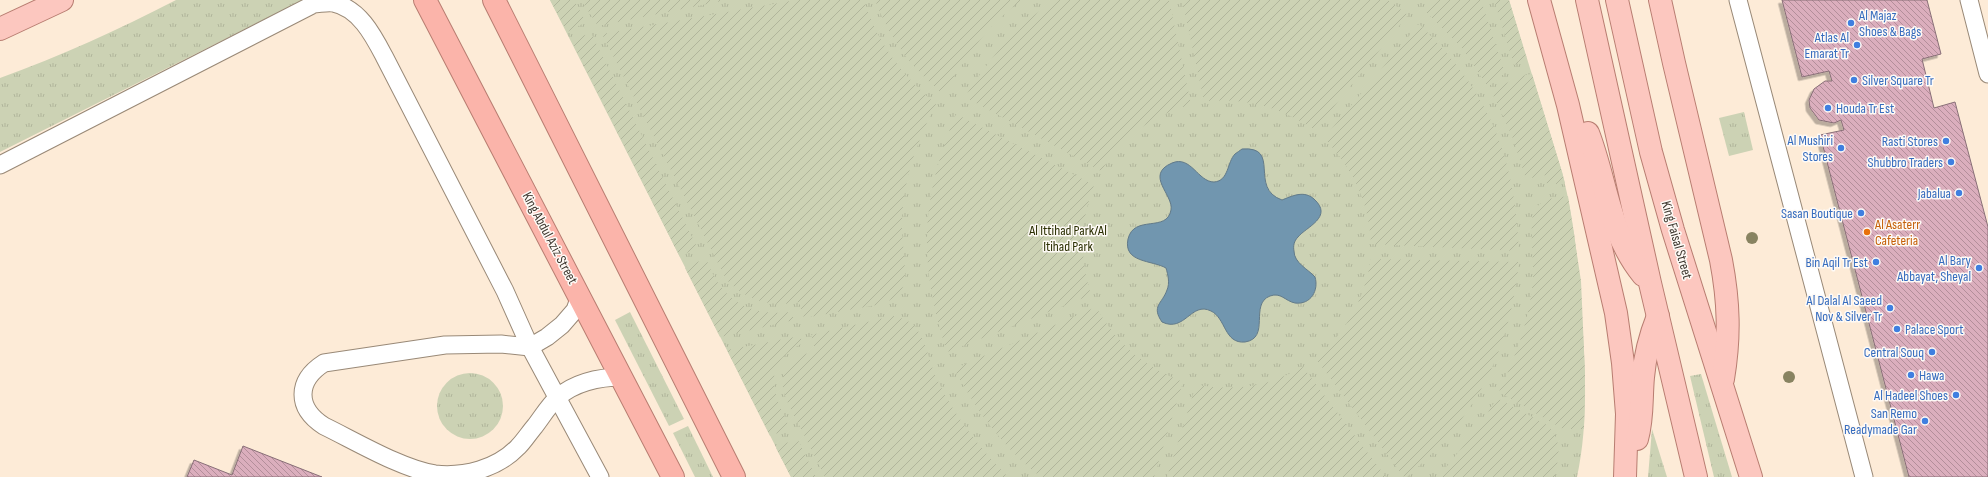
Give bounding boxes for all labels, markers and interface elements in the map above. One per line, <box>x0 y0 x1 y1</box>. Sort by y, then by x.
place label: Al Majaz Shoes & Bags <box>1858 7 1921 40</box>
marker: Al Majaz Shoes & Bags <box>1846 18 1856 28</box>
place label: Atlas Al Emarat Tr <box>1805 29 1849 62</box>
marker: Atlas Al Emarat Tr <box>1852 40 1862 50</box>
place label: Silver Square Tr <box>1862 72 1934 89</box>
marker: Silver Square Tr <box>1849 75 1859 85</box>
place label: Houda Tr Est <box>1836 100 1894 117</box>
marker: Houda Tr Est <box>1823 103 1833 113</box>
place label: Al Mushiri Stores <box>1787 132 1833 165</box>
place label: Rasti Stores <box>1882 133 1938 150</box>
marker: Rasti Stores <box>1941 136 1951 146</box>
marker: Al Mushiri Stores <box>1836 143 1846 153</box>
place label: Shubbro Traders <box>1868 154 1943 171</box>
marker: Shubbro Traders <box>1946 157 1956 167</box>
place label: Jabalua <box>1917 185 1951 202</box>
marker: Jabalua <box>1954 188 1964 198</box>
street label: King Abdul Aziz Street <box>519 189 581 287</box>
street label: King Faisal Street <box>1658 199 1696 281</box>
place label: Sasan Boutique <box>1781 205 1853 222</box>
marker: Sasan Boutique <box>1856 208 1866 218</box>
place label: Al Asaterr Cafeteria <box>1874 216 1920 249</box>
park label: Al Ittihad Park/Al Itihad Park <box>1028 222 1107 255</box>
marker: Al Asaterr Cafeteria <box>1862 227 1872 237</box>
place label: Al Bary Abbayat, Sheyal <box>1896 252 1972 285</box>
place label: Bin Aqil Tr Est <box>1806 254 1868 271</box>
marker: Bin Aqil Tr Est <box>1871 257 1881 267</box>
marker: Al Bary Abbayat, Sheyal <box>1974 263 1984 273</box>
place label: Al Dalal Al Saeed Nov & Silver Tr <box>1806 292 1882 325</box>
marker: Al Dalal Al Saeed Nov & Silver Tr <box>1885 303 1895 313</box>
place label: Palace Sport <box>1905 321 1964 338</box>
marker: Palace Sport <box>1892 324 1902 334</box>
place label: Central Souq <box>1864 344 1924 361</box>
marker: Central Souq <box>1927 347 1937 357</box>
place label: Hawa <box>1919 367 1945 384</box>
marker: Hawa <box>1906 370 1916 380</box>
place label: Al Hadeel Shoes <box>1873 387 1948 404</box>
marker: Al Hadeel Shoes <box>1951 390 1961 400</box>
place label: San Remo Readymade Gar <box>1844 405 1917 438</box>
marker: San Remo Readymade Gar <box>1920 416 1930 426</box>

